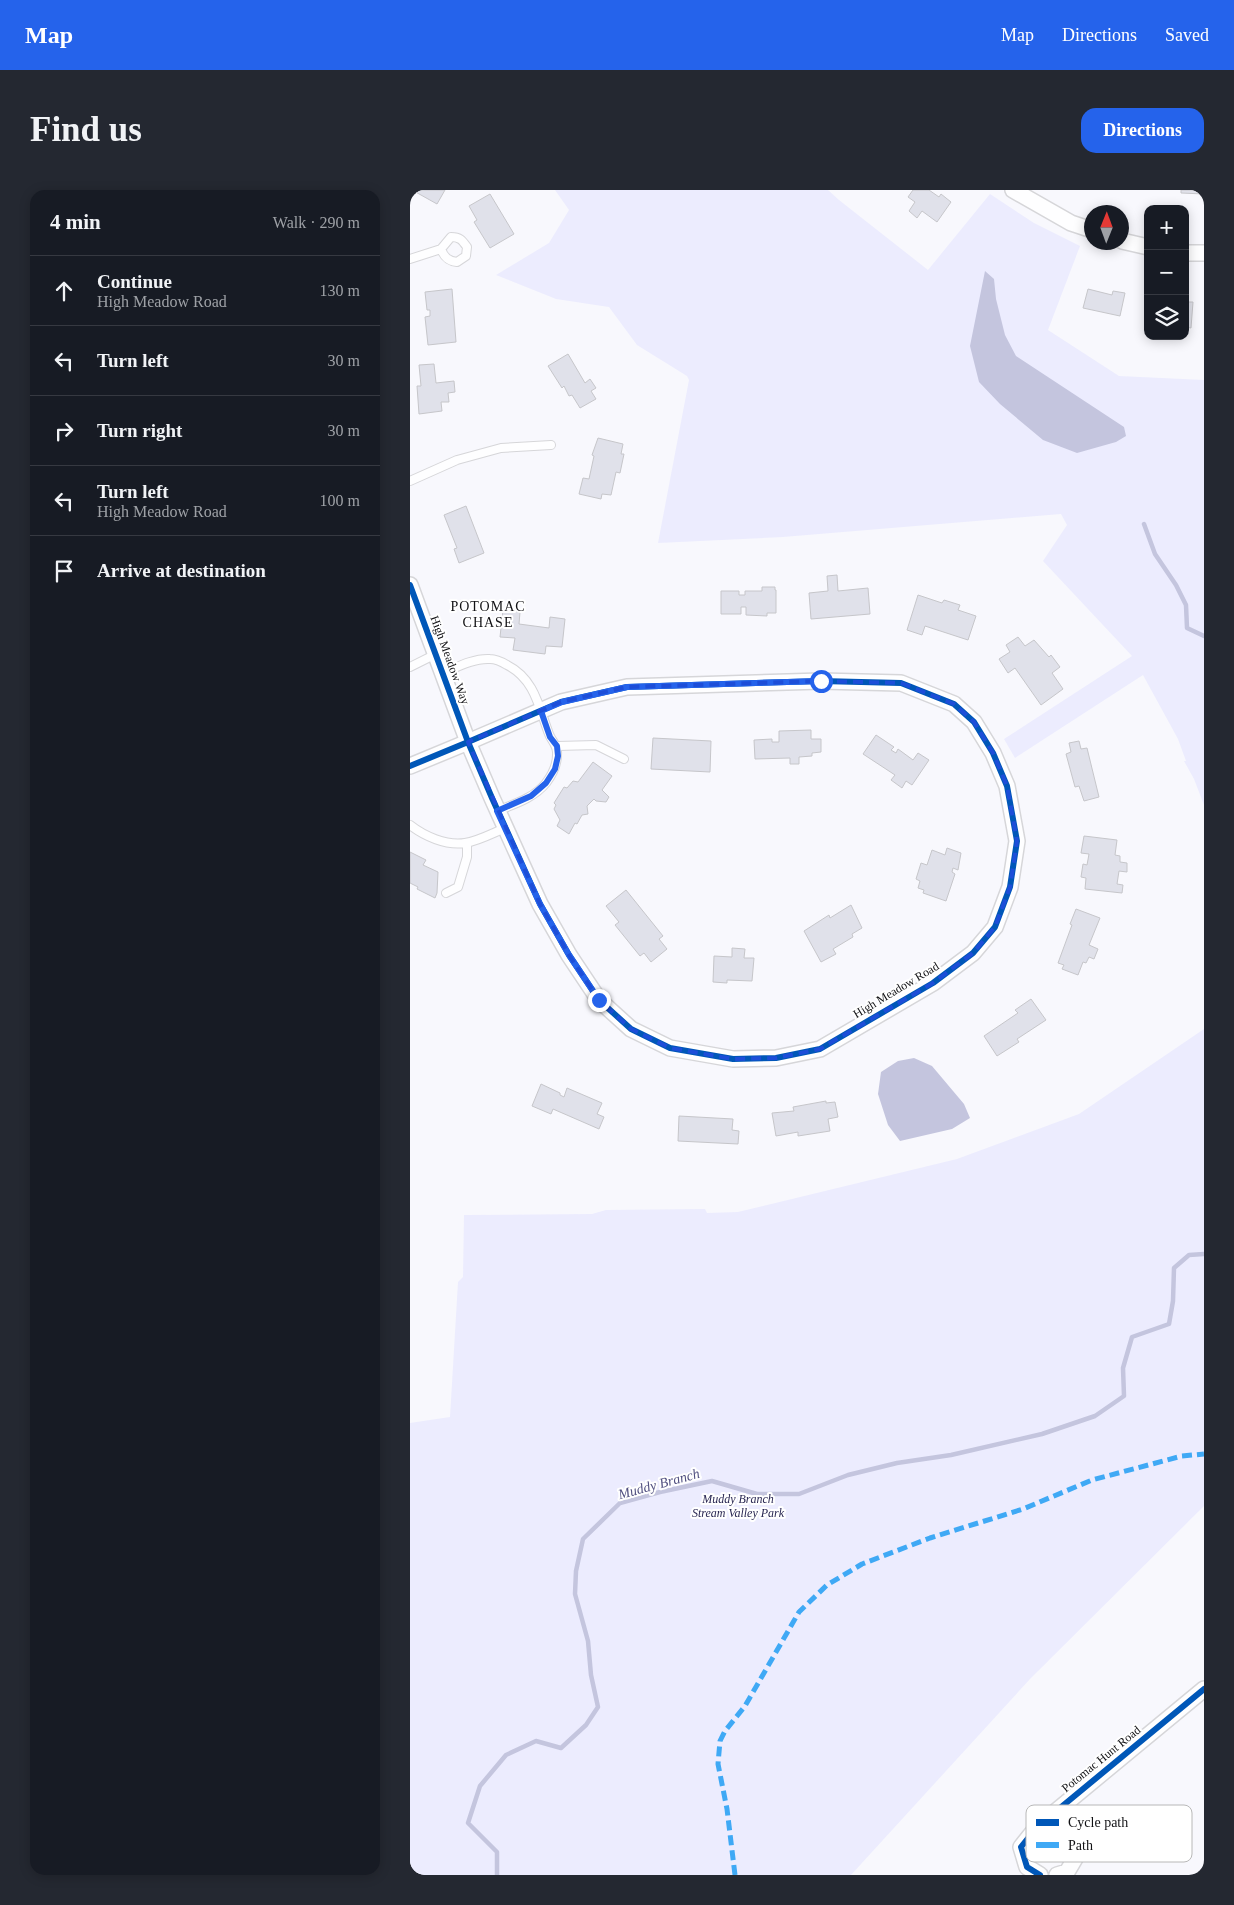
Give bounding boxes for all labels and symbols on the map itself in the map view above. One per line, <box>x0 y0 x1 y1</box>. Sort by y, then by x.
north arrow <box>1084 205 1129 250</box>
district label: POTOMAC CHASE <box>450 599 526 630</box>
street label: High Meadow Way <box>427 614 473 706</box>
route start <box>810 670 833 693</box>
street label: High Meadow Road <box>851 959 941 1021</box>
route end <box>588 989 611 1012</box>
water label: Muddy Branch <box>616 1466 701 1502</box>
park label: Muddy Branch Stream Valley Park <box>692 1492 785 1520</box>
street label: Potomac Hunt Road <box>1059 1723 1143 1795</box>
legend <box>1026 1805 1192 1862</box>
text: Cycle path <box>1068 1815 1128 1830</box>
text: Path <box>1068 1838 1093 1853</box>

